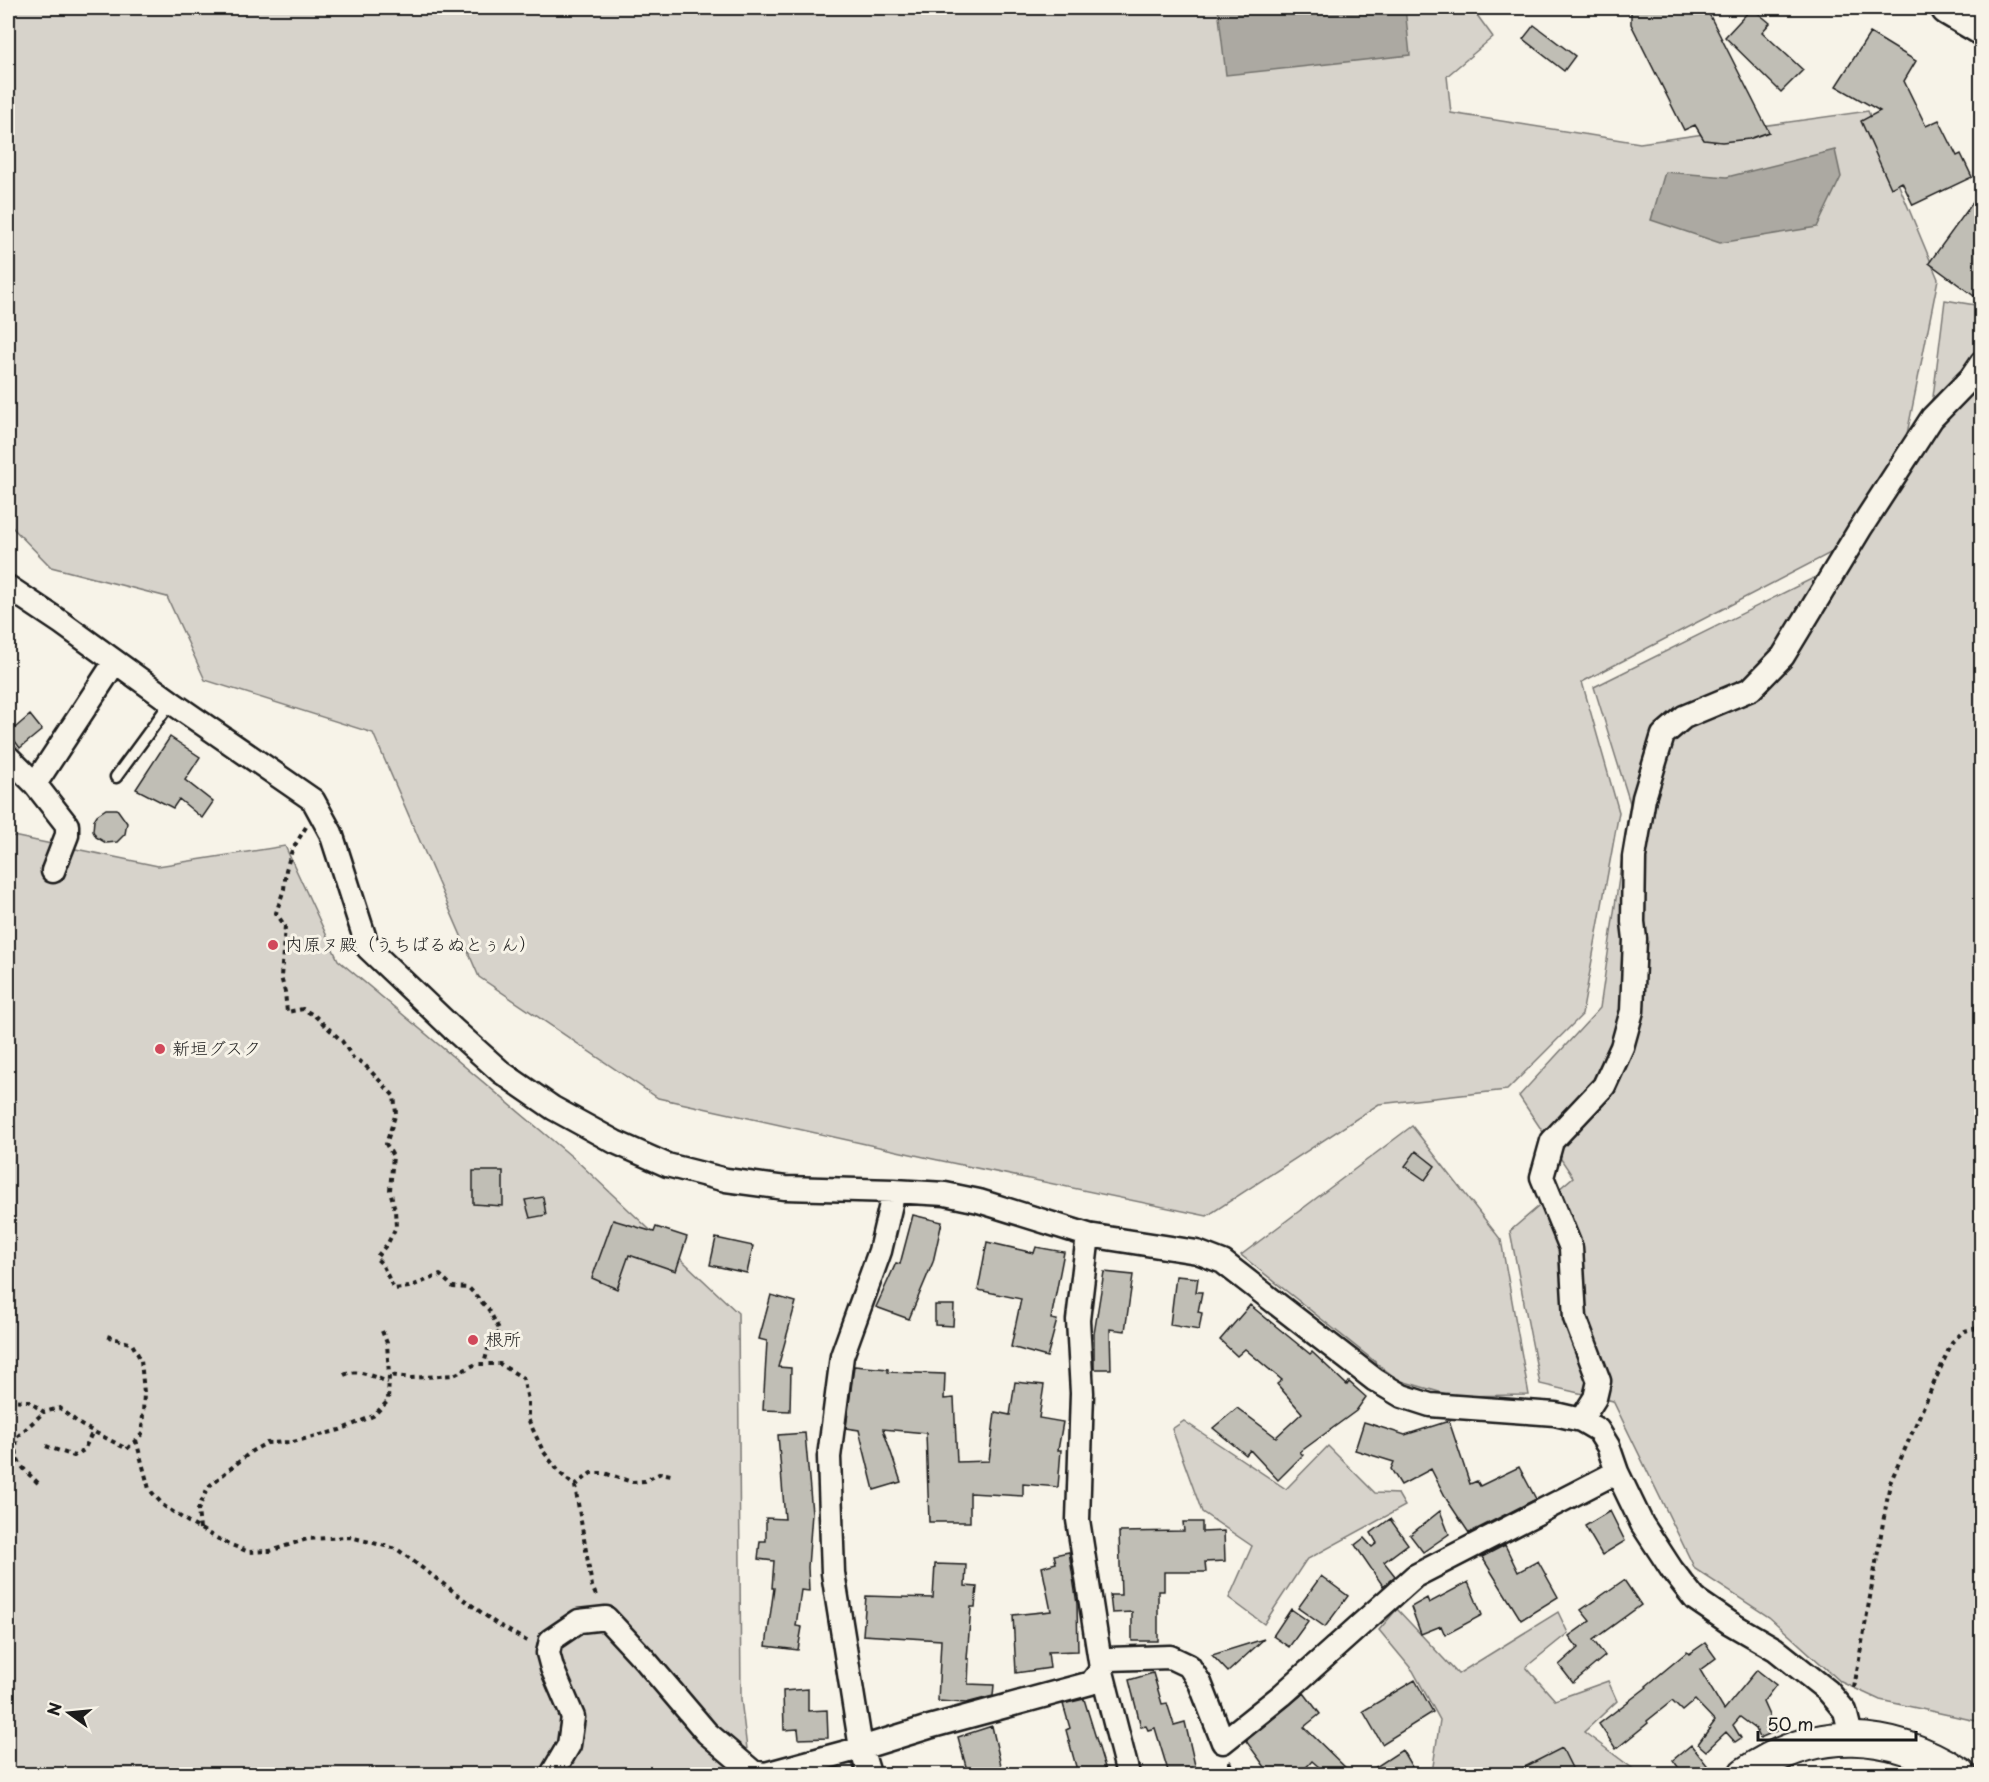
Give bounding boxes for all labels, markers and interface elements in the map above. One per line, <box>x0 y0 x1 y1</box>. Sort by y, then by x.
place label: 内原ヌ殿（うちばるぬとぅん） <box>285 930 537 957</box>
marker: 内原ヌ殿（うちばるぬとぅん） <box>266 938 280 952</box>
place label: 新垣グスク <box>172 1034 261 1061</box>
marker: 新垣グスク <box>153 1042 167 1056</box>
place label: 根所 <box>485 1325 521 1352</box>
marker: 根所 <box>466 1333 480 1347</box>
north arrow <box>39 1683 99 1743</box>
text: N <box>40 1700 67 1718</box>
scale bar <box>1758 1704 1916 1742</box>
text: 50 m <box>1767 1710 1814 1737</box>

